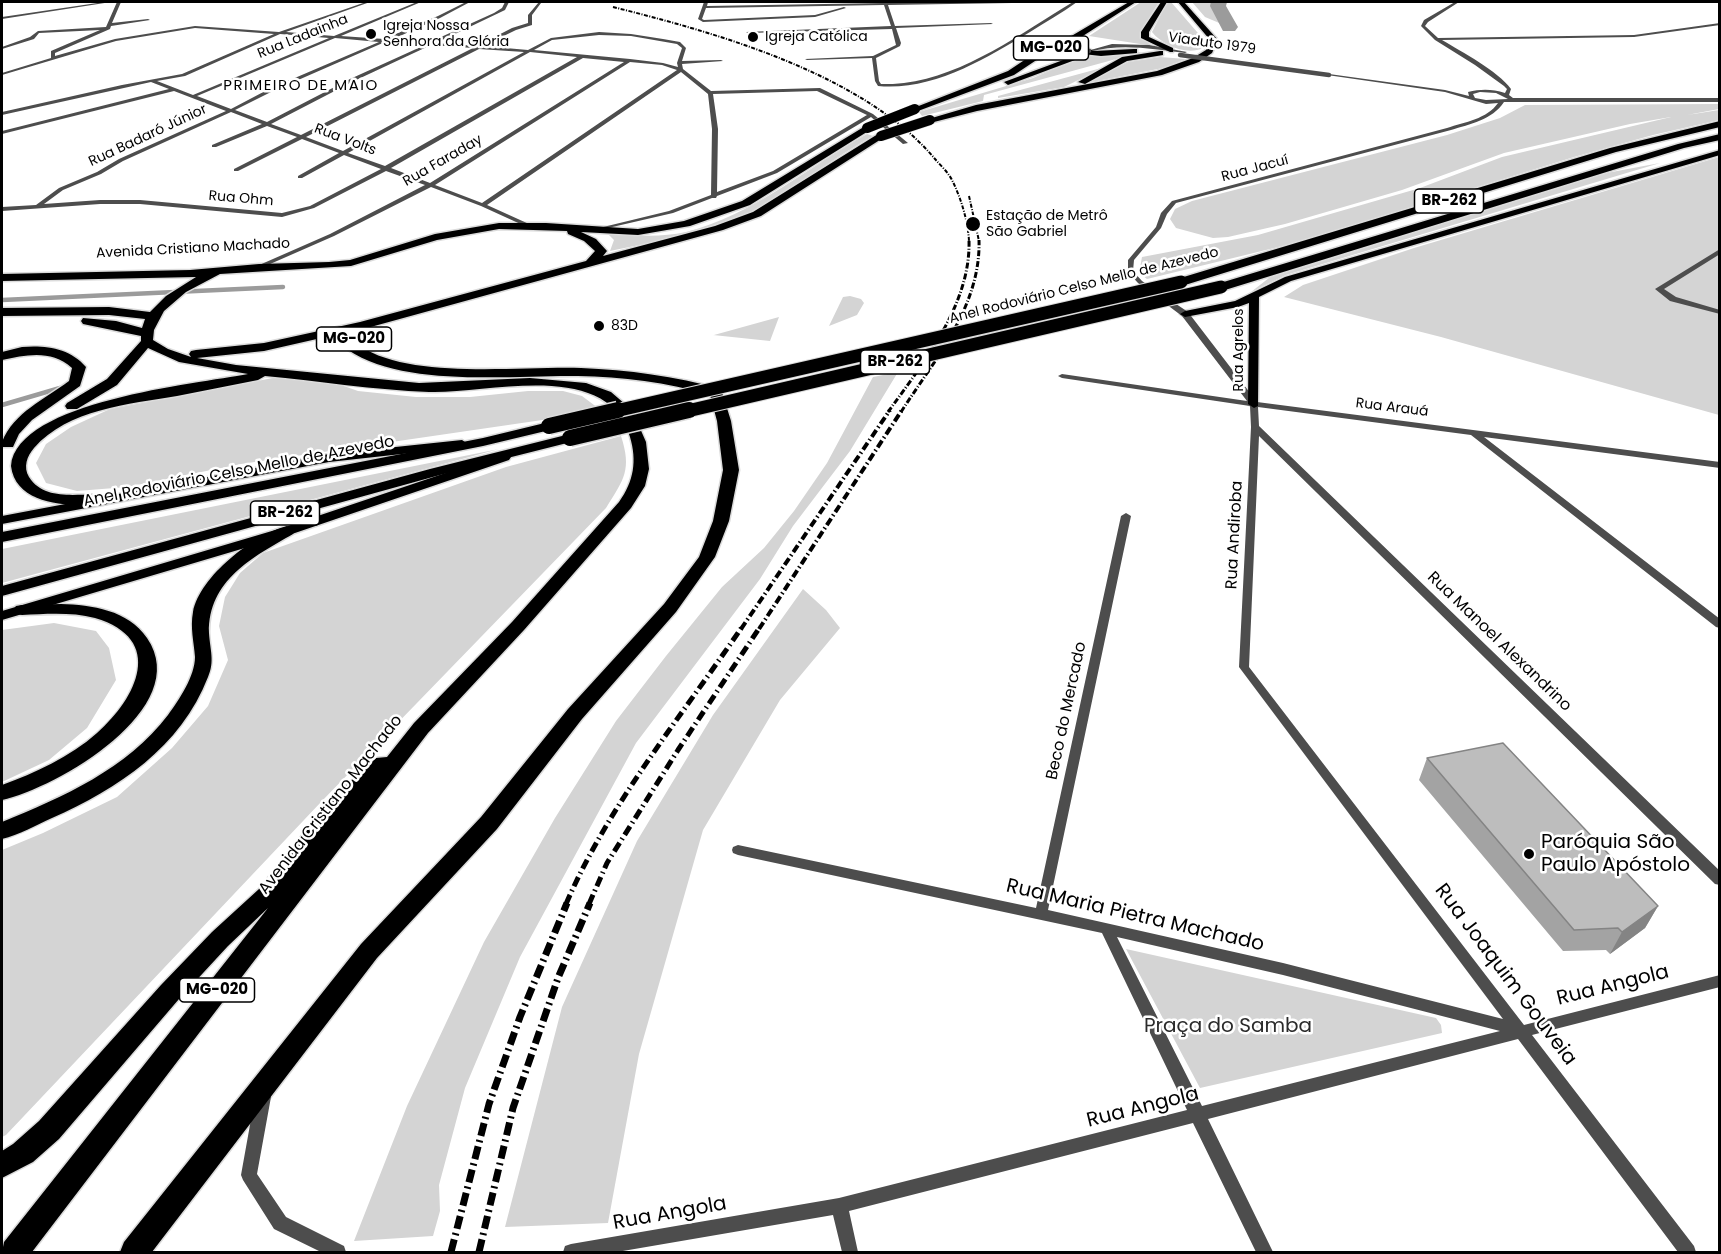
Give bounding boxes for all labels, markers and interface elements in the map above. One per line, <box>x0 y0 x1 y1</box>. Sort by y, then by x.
street label: Rua Ladainha <box>255 11 351 63</box>
place label: Igreja Nossa Senhora da Glória <box>383 18 509 50</box>
marker: Igreja Nossa Senhora da Glória <box>364 27 378 41</box>
place label: Igreja Católica <box>765 29 868 45</box>
marker: Igreja Católica <box>746 30 760 44</box>
street label: Viaduto 1979 <box>1167 30 1257 58</box>
road number: MG-020 <box>1014 36 1088 60</box>
district label: PRIMEIRO DE MAIO <box>223 77 379 95</box>
street label: Rua Badaró Júnior <box>86 101 210 171</box>
street label: Rua Volts <box>312 121 378 159</box>
street label: Rua Faraday <box>400 132 486 190</box>
street label: Rua Jacuí <box>1220 152 1290 186</box>
street label: Rua Ohm <box>208 188 274 210</box>
road number: BR-262 <box>1414 189 1484 213</box>
place label: Estação de Metrô São Gabriel <box>986 208 1108 240</box>
marker: Estação de Metrô São Gabriel <box>964 215 982 233</box>
street label: Avenida Cristiano Machado <box>96 236 290 262</box>
street label: Anel Rodoviário Celso Mello de Azevedo <box>948 244 1220 328</box>
street label: Rua Agrelos <box>1231 308 1247 392</box>
place label: 83D <box>611 318 638 334</box>
marker: 83D <box>592 319 606 333</box>
road number: MG-020 <box>316 327 392 351</box>
road number: BR-262 <box>860 350 930 374</box>
street label: Rua Arauá <box>1355 395 1429 421</box>
street label: Anel Rodoviário Celso Mello de Azevedo <box>82 432 396 512</box>
street label: Rua Andiroba <box>1223 480 1247 590</box>
road number: BR-262 <box>250 501 320 525</box>
street label: Rua Manoel Alexandrino <box>1423 568 1575 716</box>
street label: Beco do Mercado <box>1043 640 1091 782</box>
street label: Avenida Cristiano Machado <box>255 712 407 898</box>
place label: Paróquia São Paulo Apóstolo <box>1541 831 1690 878</box>
marker: Paróquia São Paulo Apóstolo <box>1522 847 1536 861</box>
street label: Rua Maria Pietra Machado <box>1004 875 1266 957</box>
street label: Rua Joaquim Gouveia <box>1429 879 1581 1071</box>
street label: Rua Angola <box>1554 960 1672 1012</box>
road number: MG-020 <box>180 978 254 1002</box>
park label: Praça do Samba <box>1144 1015 1312 1039</box>
street label: Rua Angola <box>1084 1082 1202 1134</box>
street label: Rua Angola <box>611 1192 729 1236</box>

